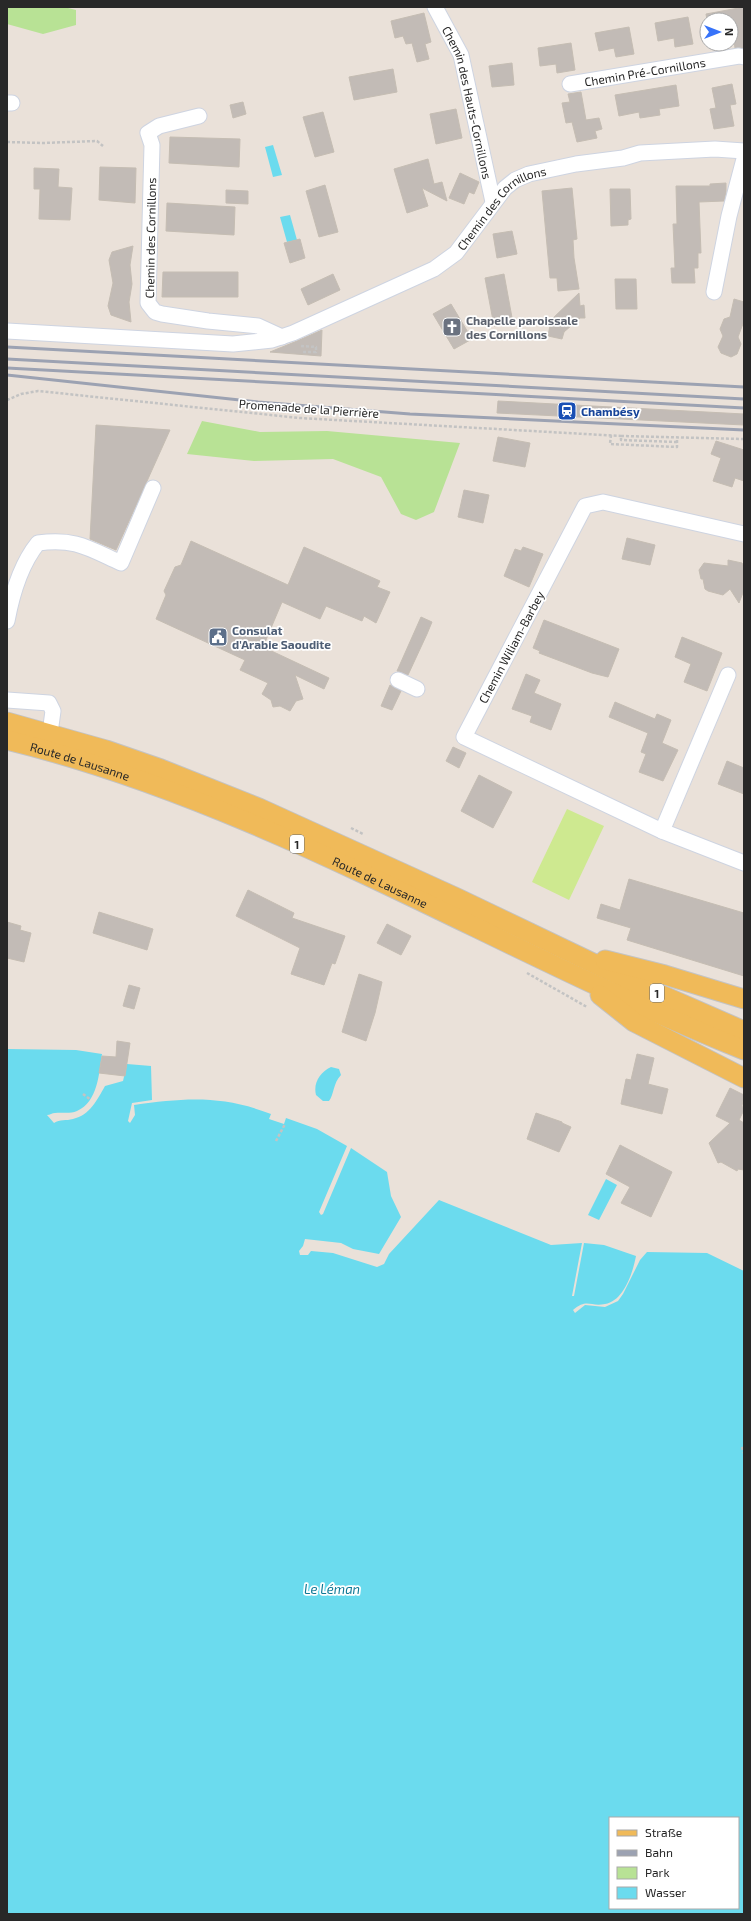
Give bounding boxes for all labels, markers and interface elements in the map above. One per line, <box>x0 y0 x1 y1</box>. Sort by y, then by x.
north arrow <box>699 12 739 52</box>
street label: Chemin des Hauts-Cornillons <box>440 24 495 180</box>
text: N <box>723 28 736 36</box>
street label: Chemin Pré-Cornillons <box>583 55 707 89</box>
street label: Chemin des Cornillons <box>454 164 547 253</box>
street label: Chemin des Cornillons <box>142 177 158 299</box>
place label: Chapelle paroissale des Cornillons <box>466 313 578 341</box>
church icon: Chapelle paroissale des Cornillons <box>441 316 463 338</box>
street label: Promenade de la Pierrière <box>238 396 380 420</box>
station icon: Chambésy <box>556 400 578 422</box>
place label: Chambésy <box>581 404 640 419</box>
street label: Chemin Wiliam-Barbey <box>475 588 547 705</box>
place label: Consulat d'Arabie Saoudite <box>232 623 331 651</box>
public building icon: Consulat d'Arabie Saoudite <box>207 626 229 648</box>
street label: Route de Lausanne <box>29 739 132 783</box>
road number: 1 <box>290 835 304 853</box>
street label: Route de Lausanne <box>330 853 430 910</box>
road number: 1 <box>650 984 664 1002</box>
water label: Le Léman <box>304 1581 360 1597</box>
legend <box>609 1817 739 1909</box>
text: Straße <box>645 1825 682 1839</box>
text: Bahn <box>645 1845 673 1859</box>
text: Park <box>645 1865 670 1879</box>
text: Wasser <box>645 1885 686 1899</box>

